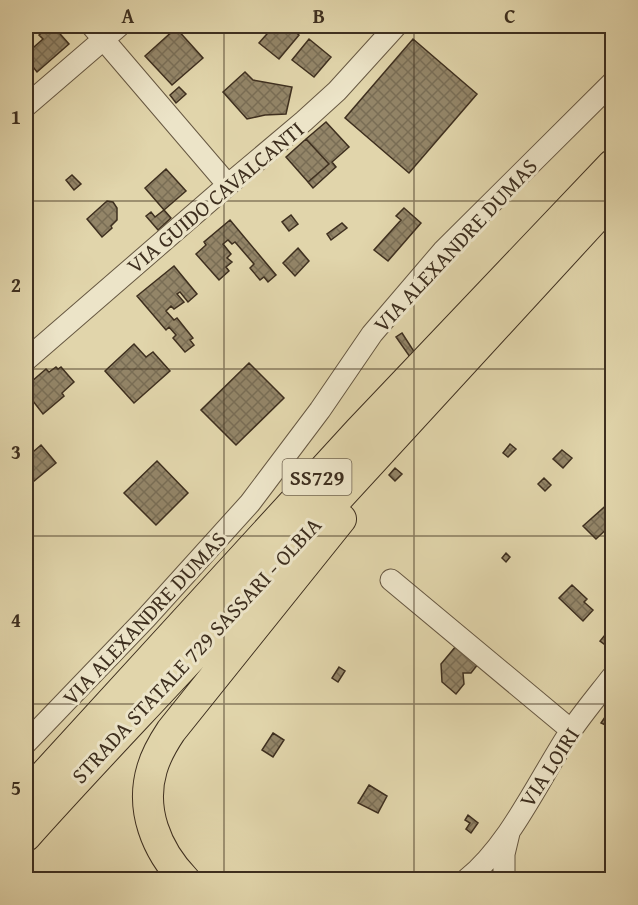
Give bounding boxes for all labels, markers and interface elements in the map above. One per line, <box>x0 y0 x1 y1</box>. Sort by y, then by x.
text: A <box>122 1 135 30</box>
text: B <box>313 1 325 30</box>
text: C <box>504 1 516 30</box>
text: 1 <box>11 102 21 131</box>
street label: VIA GUIDO CAVALCANTI <box>119 113 311 281</box>
street label: VIA ALEXANDRE DUMAS <box>366 151 544 339</box>
text: 2 <box>11 270 21 299</box>
text: 3 <box>11 437 21 466</box>
road number: SS729 <box>282 459 352 495</box>
street label: STRADA STATALE 729 SASSARI - OLBIA <box>64 509 329 790</box>
street label: VIA ALEXANDRE DUMAS <box>55 524 233 712</box>
text: 4 <box>11 605 21 634</box>
street label: VIA LOIRI <box>511 721 587 813</box>
text: 5 <box>11 773 21 802</box>

